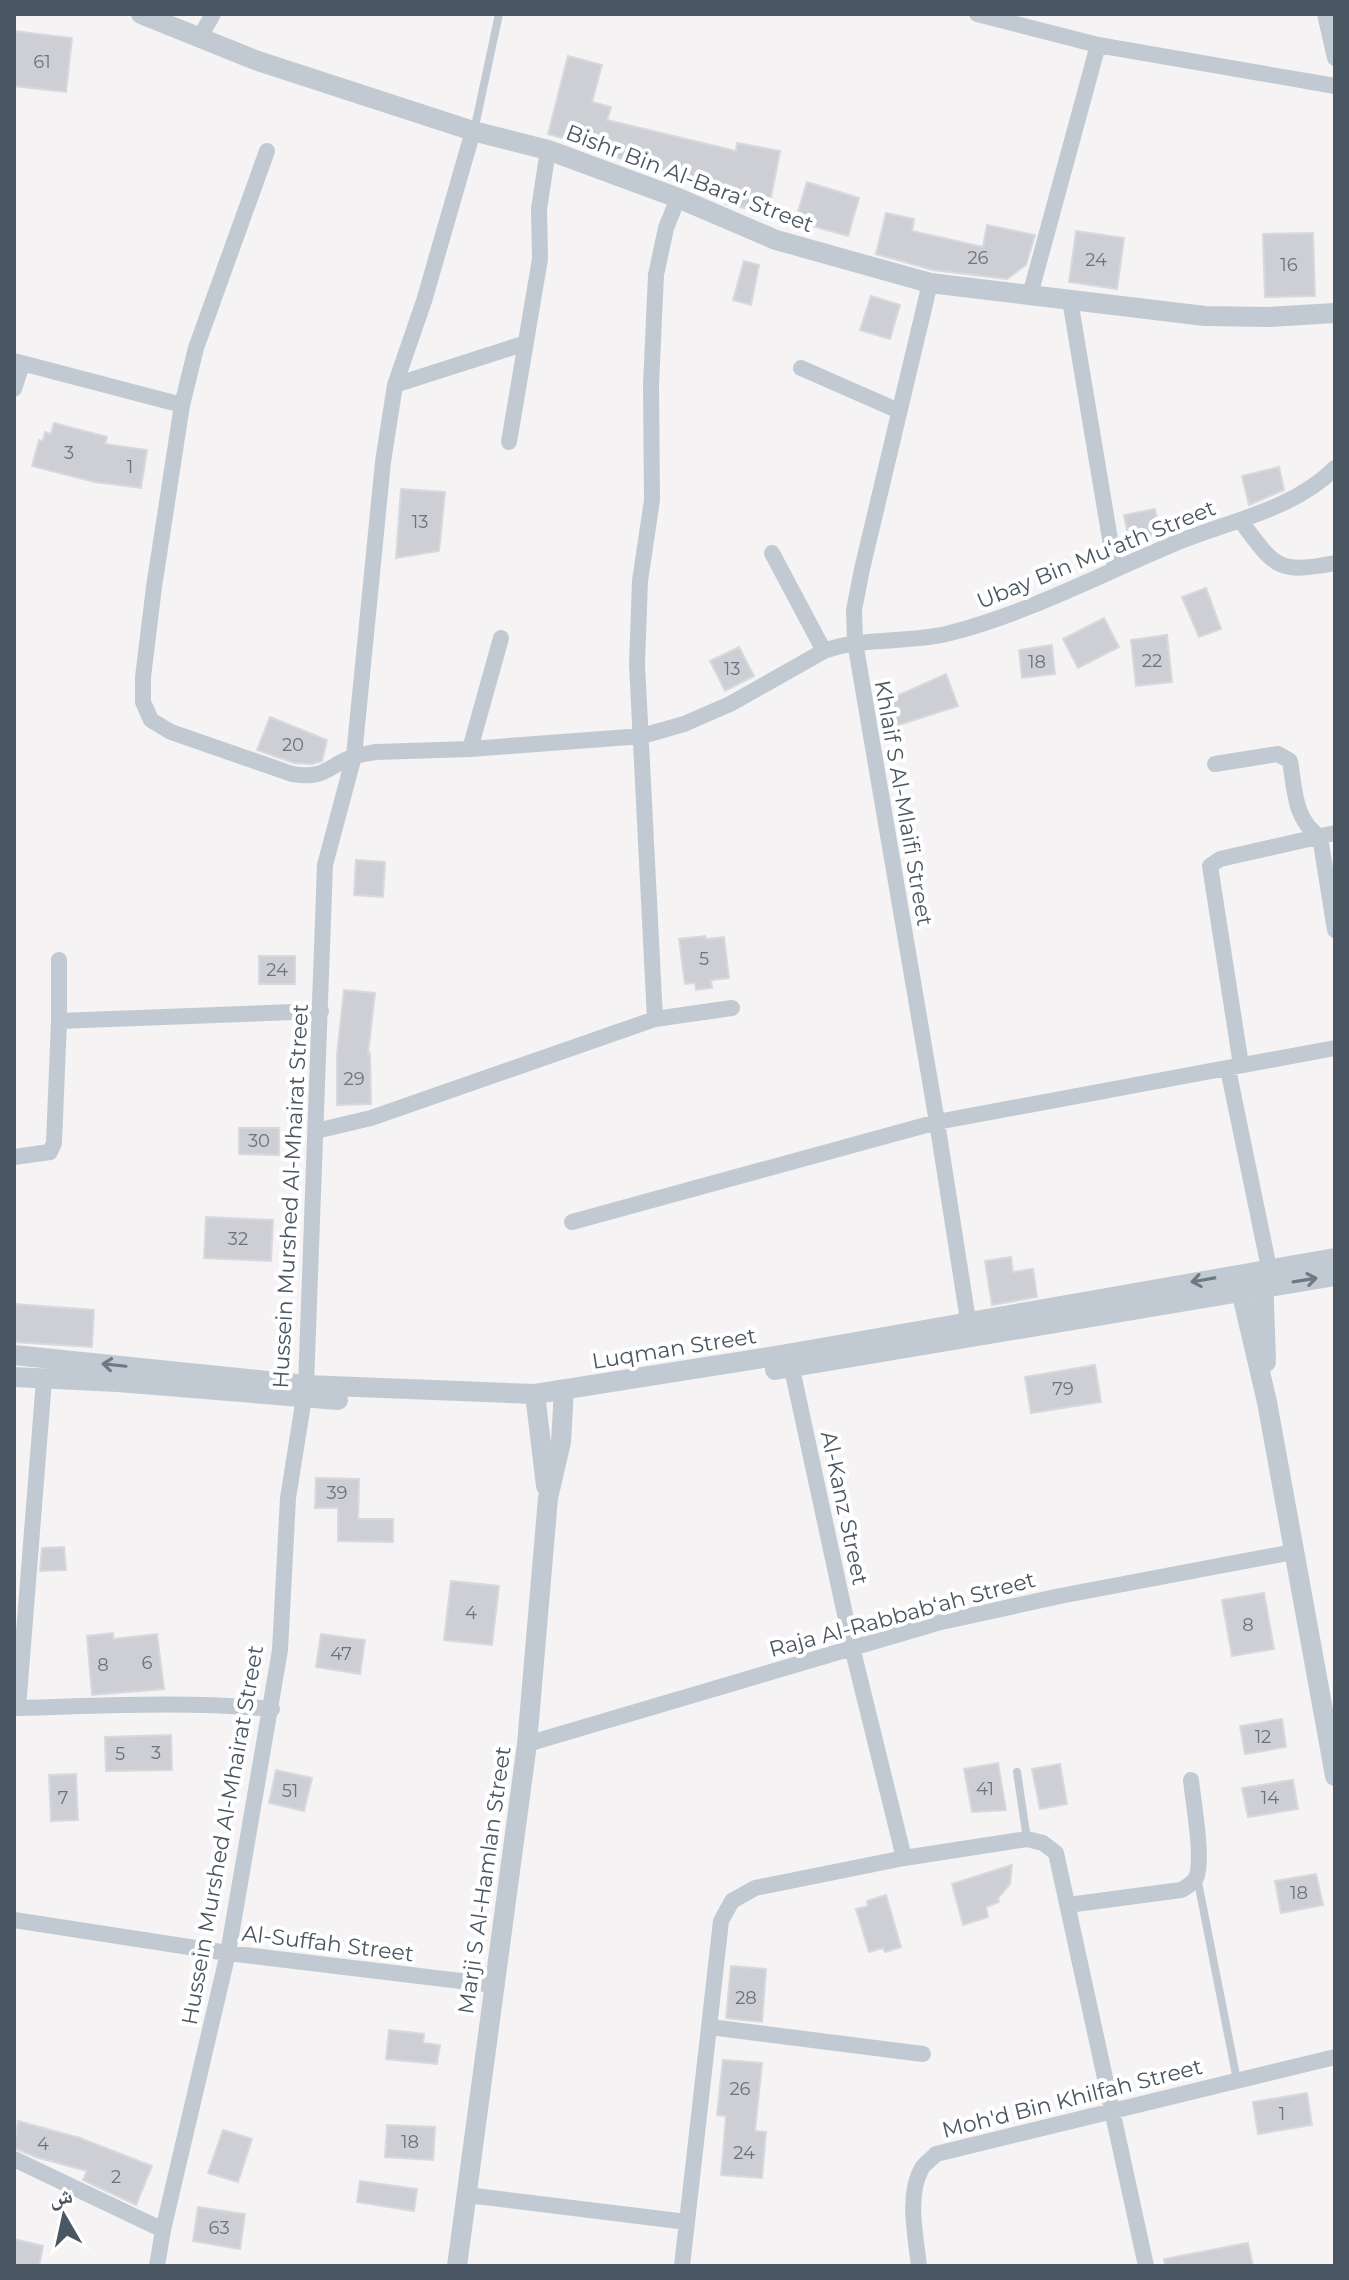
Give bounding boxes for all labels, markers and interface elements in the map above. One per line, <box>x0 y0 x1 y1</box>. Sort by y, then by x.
house number: 61 <box>33 51 51 73</box>
street label: Bishr Bin Al-Bara‘ Street <box>562 119 818 238</box>
house number: 26 <box>967 247 989 269</box>
house number: 24 <box>1085 249 1107 271</box>
house number: 16 <box>1280 254 1298 276</box>
house number: 3 <box>64 442 74 464</box>
house number: 1 <box>127 456 133 478</box>
street label: Ubay Bin Mu‘ath Street <box>973 494 1220 615</box>
house number: 13 <box>412 511 428 533</box>
house number: 22 <box>1142 650 1162 672</box>
house number: 18 <box>1028 651 1046 673</box>
house number: 13 <box>724 658 740 680</box>
street label: Khlaif S Al-Mlaifi Street <box>869 678 938 928</box>
house number: 20 <box>282 734 304 756</box>
house number: 5 <box>699 948 709 970</box>
house number: 24 <box>266 959 288 981</box>
street label: Hussein Murshed Al-Mhairat Street <box>267 1003 314 1389</box>
house number: 29 <box>343 1068 365 1090</box>
house number: 30 <box>248 1130 270 1152</box>
house number: 32 <box>228 1228 248 1250</box>
one-way arrow <box>1292 1272 1317 1287</box>
one-way arrow <box>1191 1273 1216 1288</box>
street label: Luqman Street <box>590 1322 758 1375</box>
one-way arrow <box>101 1358 128 1373</box>
house number: 79 <box>1052 1378 1074 1400</box>
street label: Al-Kanz Street <box>815 1429 874 1588</box>
house number: 39 <box>326 1482 348 1504</box>
street label: Raja Al-Rabbab‘ah Street <box>766 1566 1038 1663</box>
house number: 4 <box>465 1602 477 1624</box>
house number: 8 <box>1242 1614 1254 1636</box>
street label: Hussein Murshed Al-Mhairat Street <box>176 1643 269 2027</box>
house number: 47 <box>330 1643 352 1665</box>
house number: 6 <box>142 1652 153 1674</box>
house number: 8 <box>97 1654 109 1676</box>
house number: 12 <box>1255 1726 1271 1748</box>
house number: 3 <box>151 1742 161 1764</box>
house number: 5 <box>115 1743 125 1765</box>
street label: Marji S Al-Hamlan Street <box>452 1744 517 2016</box>
house number: 41 <box>976 1778 994 1800</box>
house number: 51 <box>282 1780 298 1802</box>
house number: 7 <box>58 1787 68 1809</box>
house number: 14 <box>1261 1787 1279 1809</box>
house number: 18 <box>1290 1882 1308 1904</box>
street label: Al-Suffah Street <box>240 1920 415 1967</box>
house number: 28 <box>735 1987 757 2009</box>
street label: Moh'd Bin Khilfah Street <box>939 2053 1205 2144</box>
house number: 26 <box>729 2078 751 2100</box>
house number: 1 <box>1279 2103 1285 2125</box>
house number: 18 <box>401 2131 419 2153</box>
house number: 4 <box>37 2133 49 2155</box>
house number: 24 <box>733 2142 755 2164</box>
house number: 2 <box>111 2166 121 2188</box>
north arrow <box>24 2176 104 2256</box>
text: ش <box>47 2182 75 2212</box>
house number: 63 <box>208 2217 230 2239</box>

